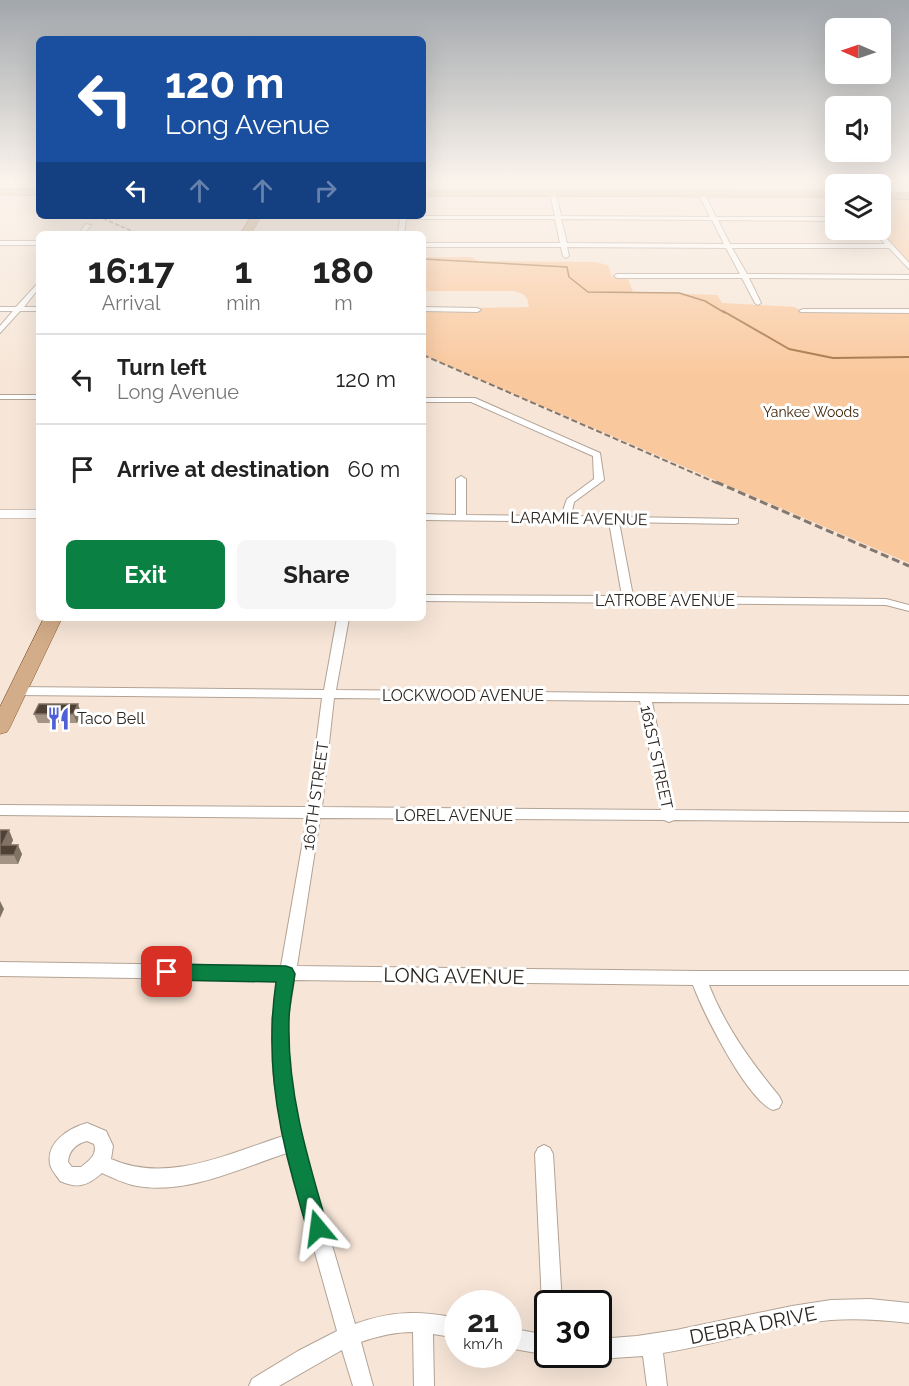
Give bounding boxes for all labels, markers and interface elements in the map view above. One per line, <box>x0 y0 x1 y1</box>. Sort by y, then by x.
north arrow <box>825 18 891 84</box>
map controls <box>825 18 891 240</box>
text: 120 m <box>165 59 284 108</box>
icon: left <box>66 60 144 138</box>
button: sound <box>825 96 891 162</box>
text: Long Avenue <box>165 109 330 140</box>
icon: left <box>120 174 153 207</box>
icon: ahead <box>183 174 216 207</box>
icon: ahead <box>246 174 279 207</box>
icon: right <box>309 174 342 207</box>
button: layers <box>825 174 891 240</box>
text: 16:17 <box>88 249 174 291</box>
text: 1 <box>235 249 252 291</box>
text: 180 <box>313 249 374 291</box>
text: Arrival <box>102 291 160 315</box>
text: min <box>226 291 261 315</box>
text: m <box>334 291 353 315</box>
text: Turn left <box>117 354 207 380</box>
icon: left <box>66 363 99 396</box>
text: 120 m <box>336 366 396 392</box>
text: Long Avenue <box>117 380 239 404</box>
park label: Yankee Woods <box>763 404 859 420</box>
icon: arrive <box>66 453 99 486</box>
text: Arrive at destination <box>117 456 330 482</box>
text: 60 m <box>348 456 400 482</box>
street label: LARAMIE AVENUE <box>510 508 648 529</box>
button: Exit <box>66 540 225 609</box>
button: Share <box>237 540 396 609</box>
street label: LATROBE AVENUE <box>595 591 735 610</box>
street label: LOCKWOOD AVENUE <box>382 686 544 705</box>
street label: 161ST STREET <box>636 704 677 811</box>
restaurant icon: Taco Bell <box>46 705 72 731</box>
place label: Taco Bell <box>77 709 146 728</box>
street label: 160TH STREET <box>298 740 333 852</box>
street label: LOREL AVENUE <box>395 806 513 825</box>
pin <box>141 946 192 997</box>
icon: arrive <box>150 955 183 988</box>
street label: LONG AVENUE <box>383 963 525 989</box>
position arrow <box>286 1196 350 1260</box>
speed limit sign: 30 <box>534 1290 612 1368</box>
street label: DEBRA DRIVE <box>687 1301 819 1349</box>
text: 21 <box>467 1304 499 1339</box>
text: km/h <box>463 1335 503 1353</box>

